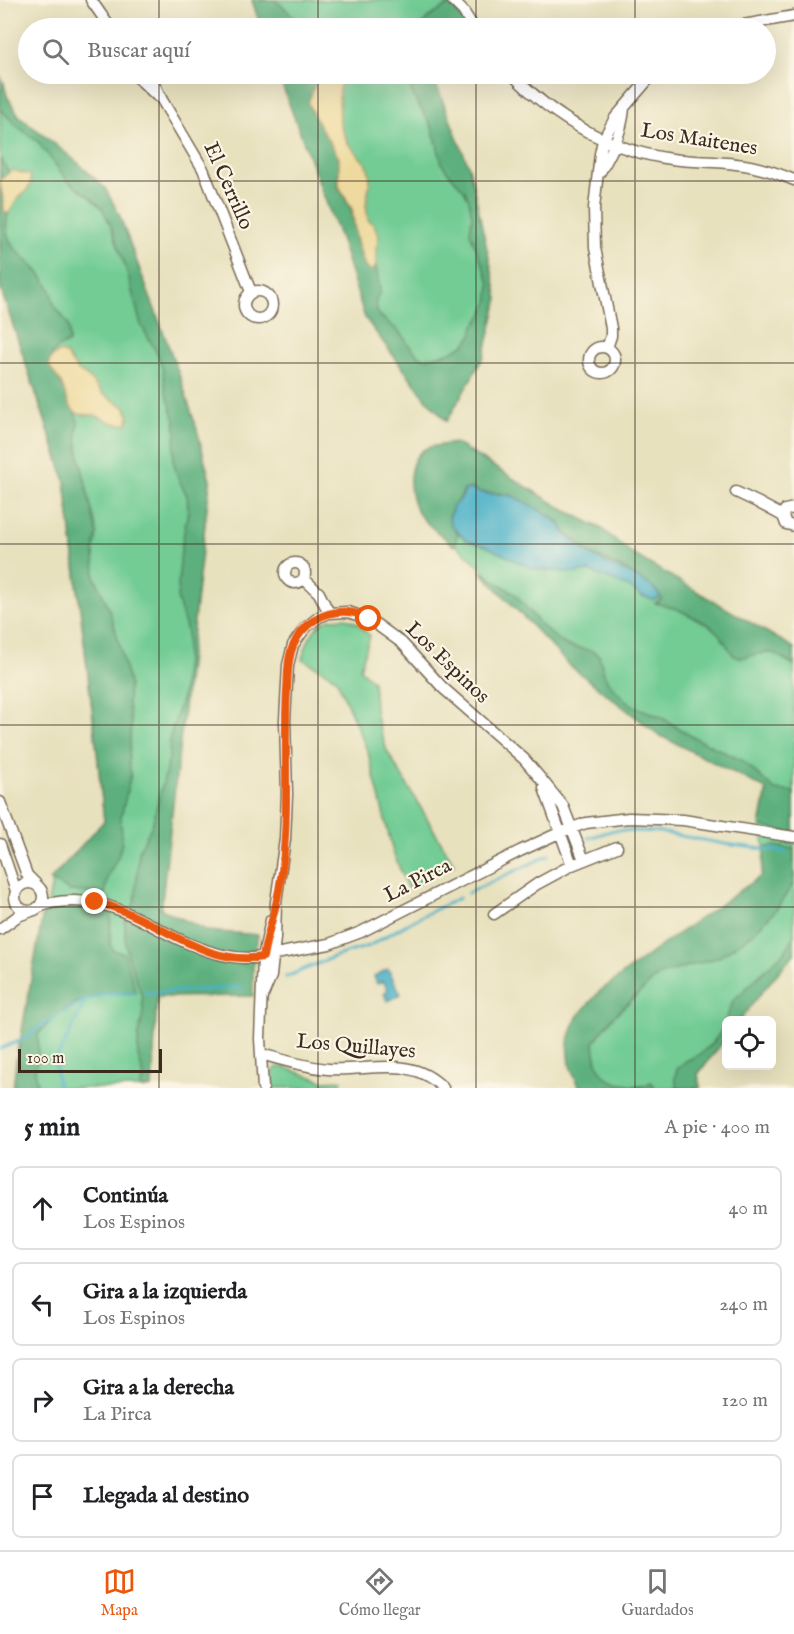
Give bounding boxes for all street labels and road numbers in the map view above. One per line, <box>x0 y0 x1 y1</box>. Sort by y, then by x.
street label: Los Maitenes <box>639 117 759 163</box>
street label: El Cerrillo <box>197 138 259 234</box>
street label: Los Espinos <box>399 616 495 710</box>
street label: La Pirca <box>380 852 457 909</box>
street label: Los Quillayes <box>295 1028 417 1066</box>

